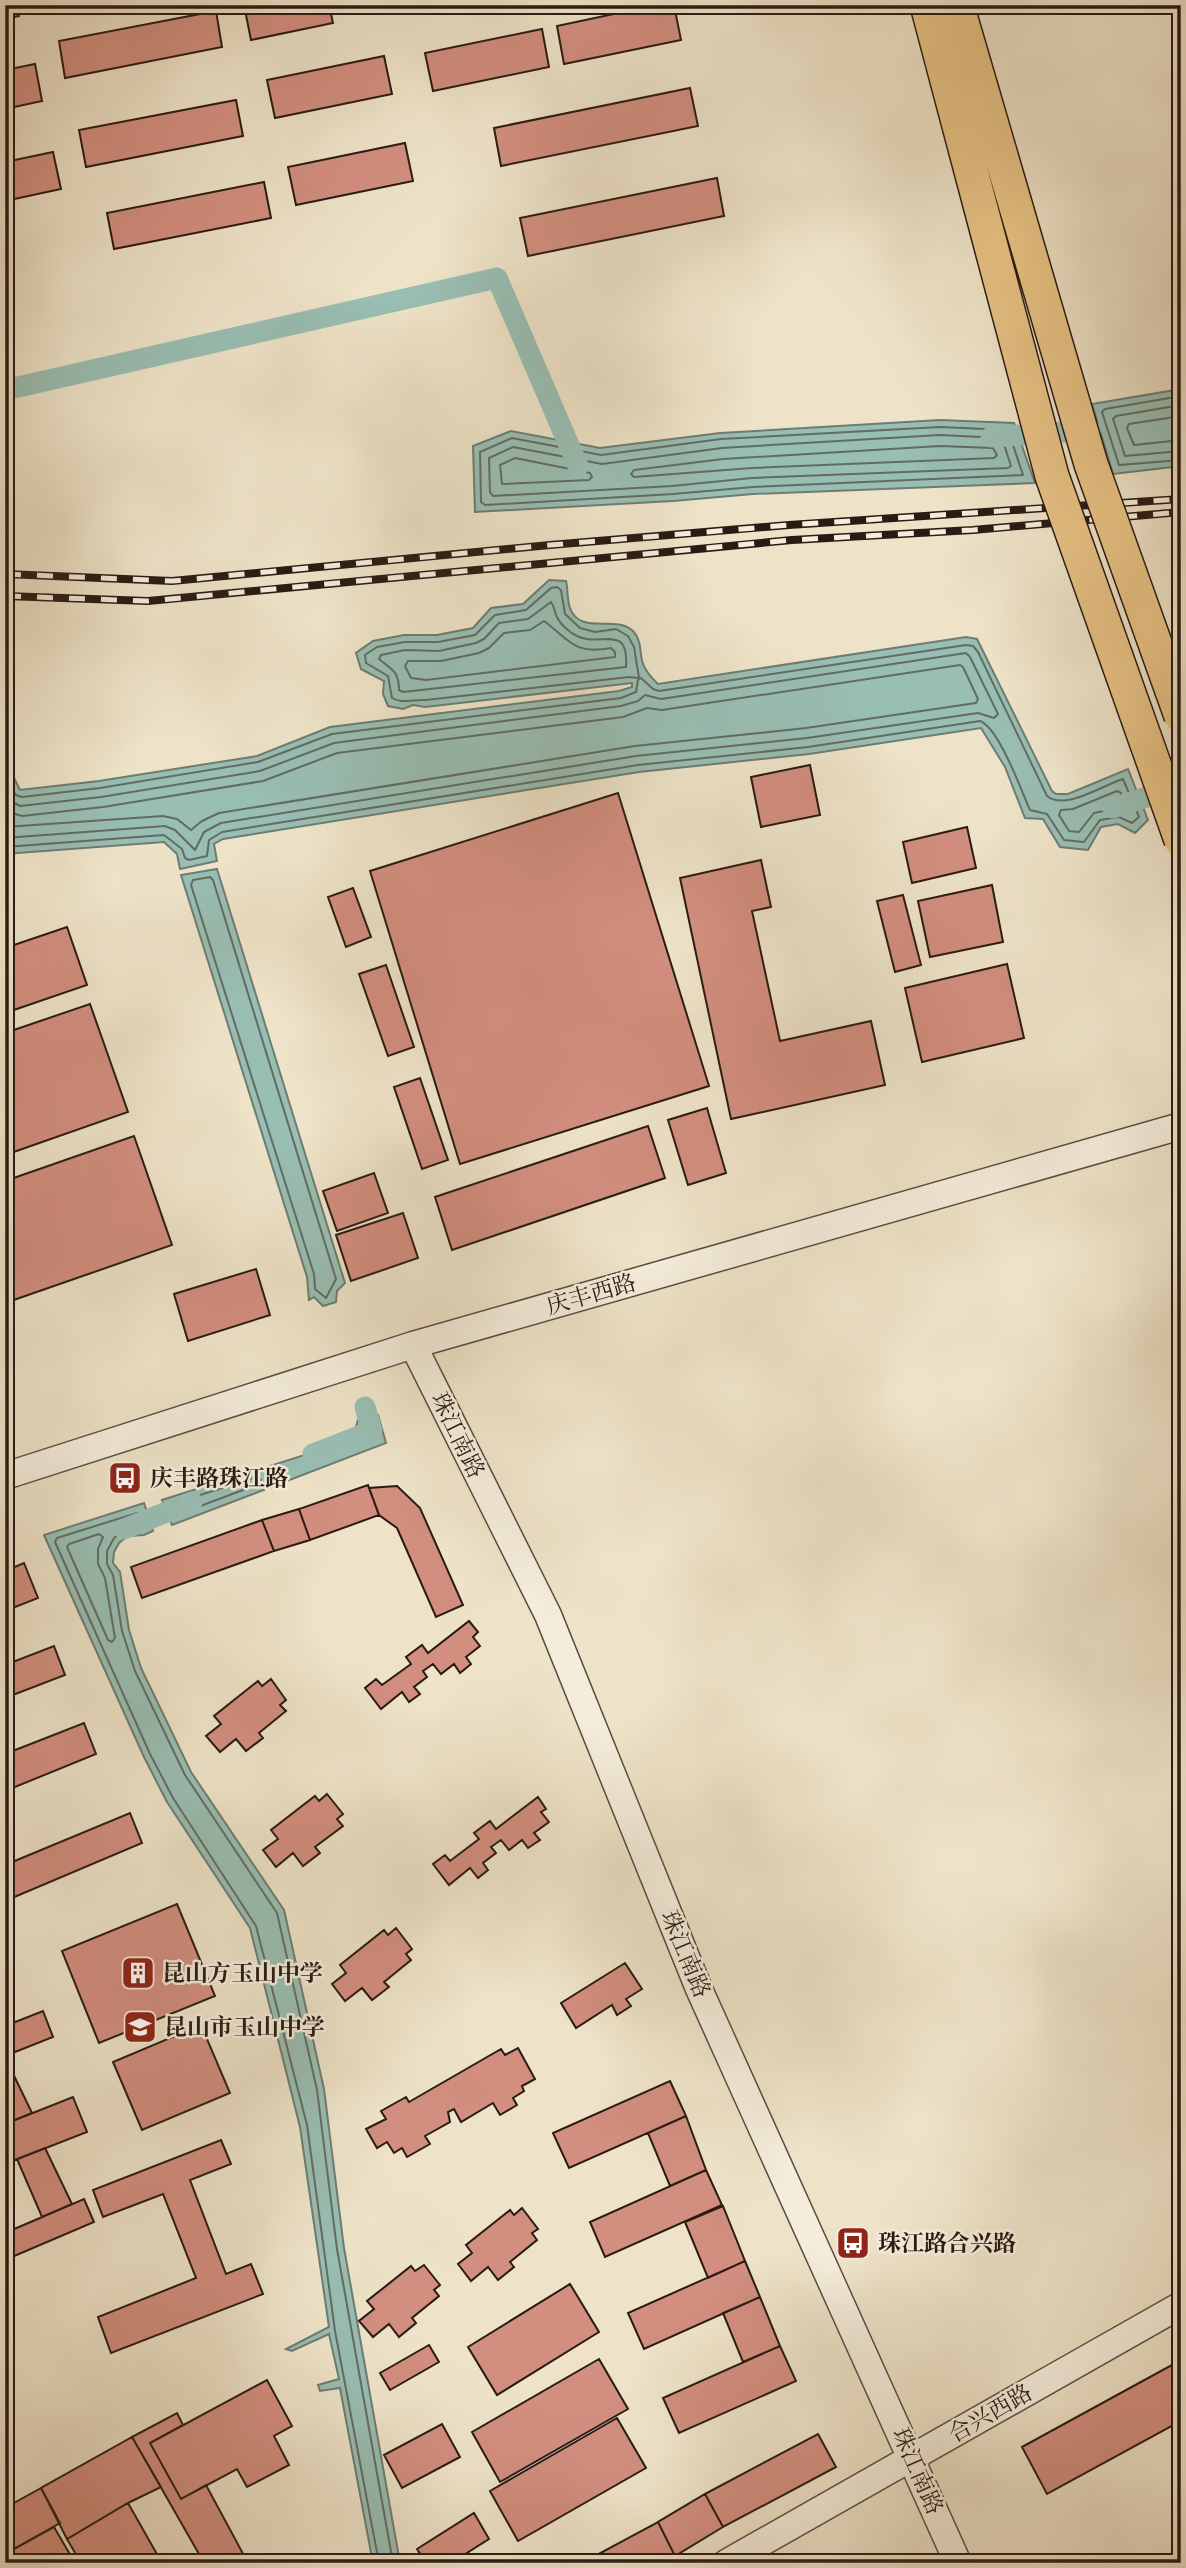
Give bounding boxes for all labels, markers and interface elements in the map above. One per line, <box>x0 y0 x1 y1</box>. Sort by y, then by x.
street label: 庆丰西路 <box>543 1268 639 1321</box>
street label: 珠江南路 <box>424 1388 491 1483</box>
bus stop icon: 庆丰路珠江路 <box>106 1459 144 1497</box>
place label: 庆丰路珠江路 <box>150 1464 288 1493</box>
street label: 珠江南路 <box>654 1906 717 2002</box>
building icon: 昆山方玉山中学 <box>119 1954 157 1992</box>
place label: 昆山方玉山中学 <box>162 1959 323 1988</box>
school or university icon: 昆山市玉山中学 <box>121 2008 159 2046</box>
place label: 昆山市玉山中学 <box>164 2013 325 2042</box>
bus stop icon: 珠江路合兴路 <box>834 2224 872 2262</box>
place label: 珠江路合兴路 <box>878 2229 1016 2258</box>
street label: 合兴西路 <box>943 2378 1037 2449</box>
street label: 珠江南路 <box>886 2423 949 2519</box>

